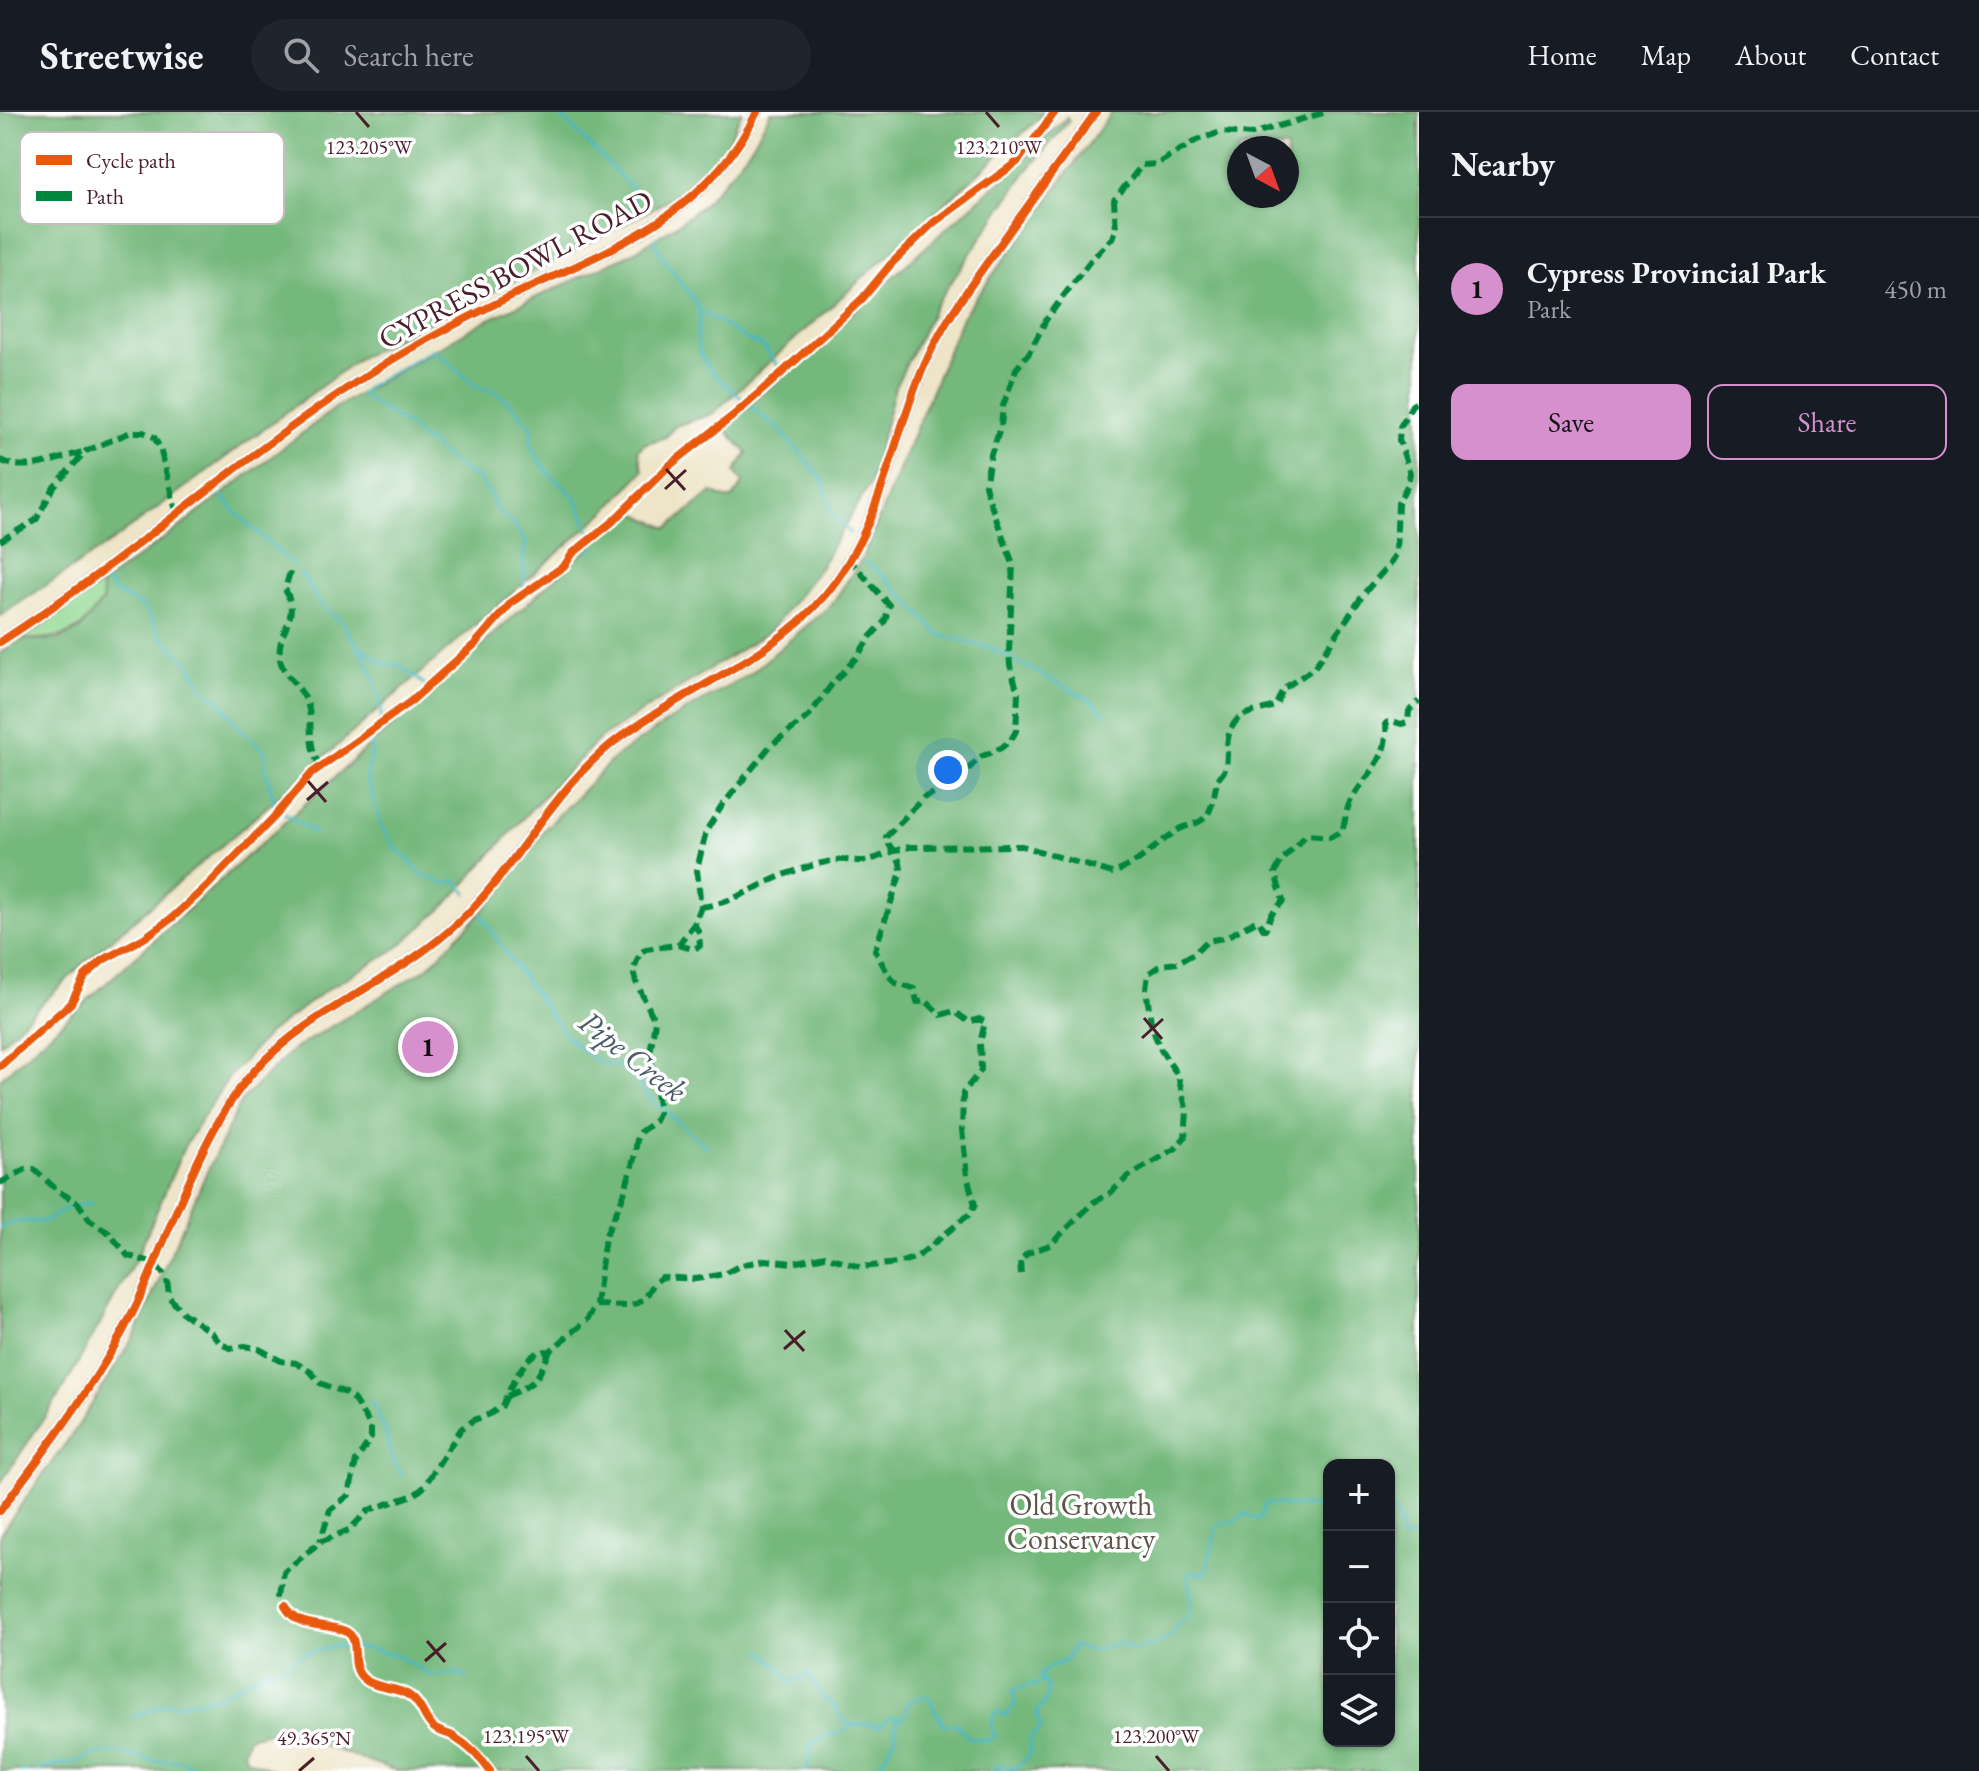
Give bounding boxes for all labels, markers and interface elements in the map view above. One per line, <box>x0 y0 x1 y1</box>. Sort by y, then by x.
search box <box>251 19 811 91</box>
text: Streetwise <box>40 31 203 80</box>
icon: search <box>279 33 323 77</box>
text: Search here <box>343 36 474 75</box>
text: Home <box>1527 37 1597 73</box>
text: Map <box>1641 37 1691 73</box>
text: About <box>1735 37 1806 73</box>
text: Contact <box>1850 37 1939 73</box>
legend <box>20 132 284 224</box>
text: 123.205°W <box>326 134 413 160</box>
text: 123.210°W <box>956 134 1043 160</box>
north arrow <box>1227 136 1299 208</box>
text: Nearby <box>1451 142 1555 186</box>
text: Cycle path <box>86 146 176 175</box>
street label: CYPRESS BOWL ROAD <box>371 180 659 358</box>
text: Path <box>86 182 124 211</box>
text: Cypress Provincial Park <box>1527 253 1826 292</box>
text: 1 <box>1470 272 1484 306</box>
text: 450 m <box>1884 272 1947 306</box>
text: Park <box>1527 292 1571 326</box>
button: Save <box>1451 384 1691 460</box>
button: Share <box>1707 384 1947 460</box>
your location <box>928 750 968 790</box>
water label: Pipe Creek <box>570 1001 696 1112</box>
pin: 1 <box>402 1017 454 1077</box>
map controls <box>1323 1459 1395 1747</box>
button: + <box>1323 1459 1395 1531</box>
park label: Old Growth Conservancy <box>1007 1485 1156 1558</box>
button: − <box>1323 1531 1395 1603</box>
button: locate <box>1323 1603 1395 1675</box>
button: layers <box>1323 1675 1395 1747</box>
text: 123.195°W <box>483 1723 570 1749</box>
text: 123.200°W <box>1113 1723 1200 1749</box>
text: 49.365°N <box>277 1725 351 1751</box>

